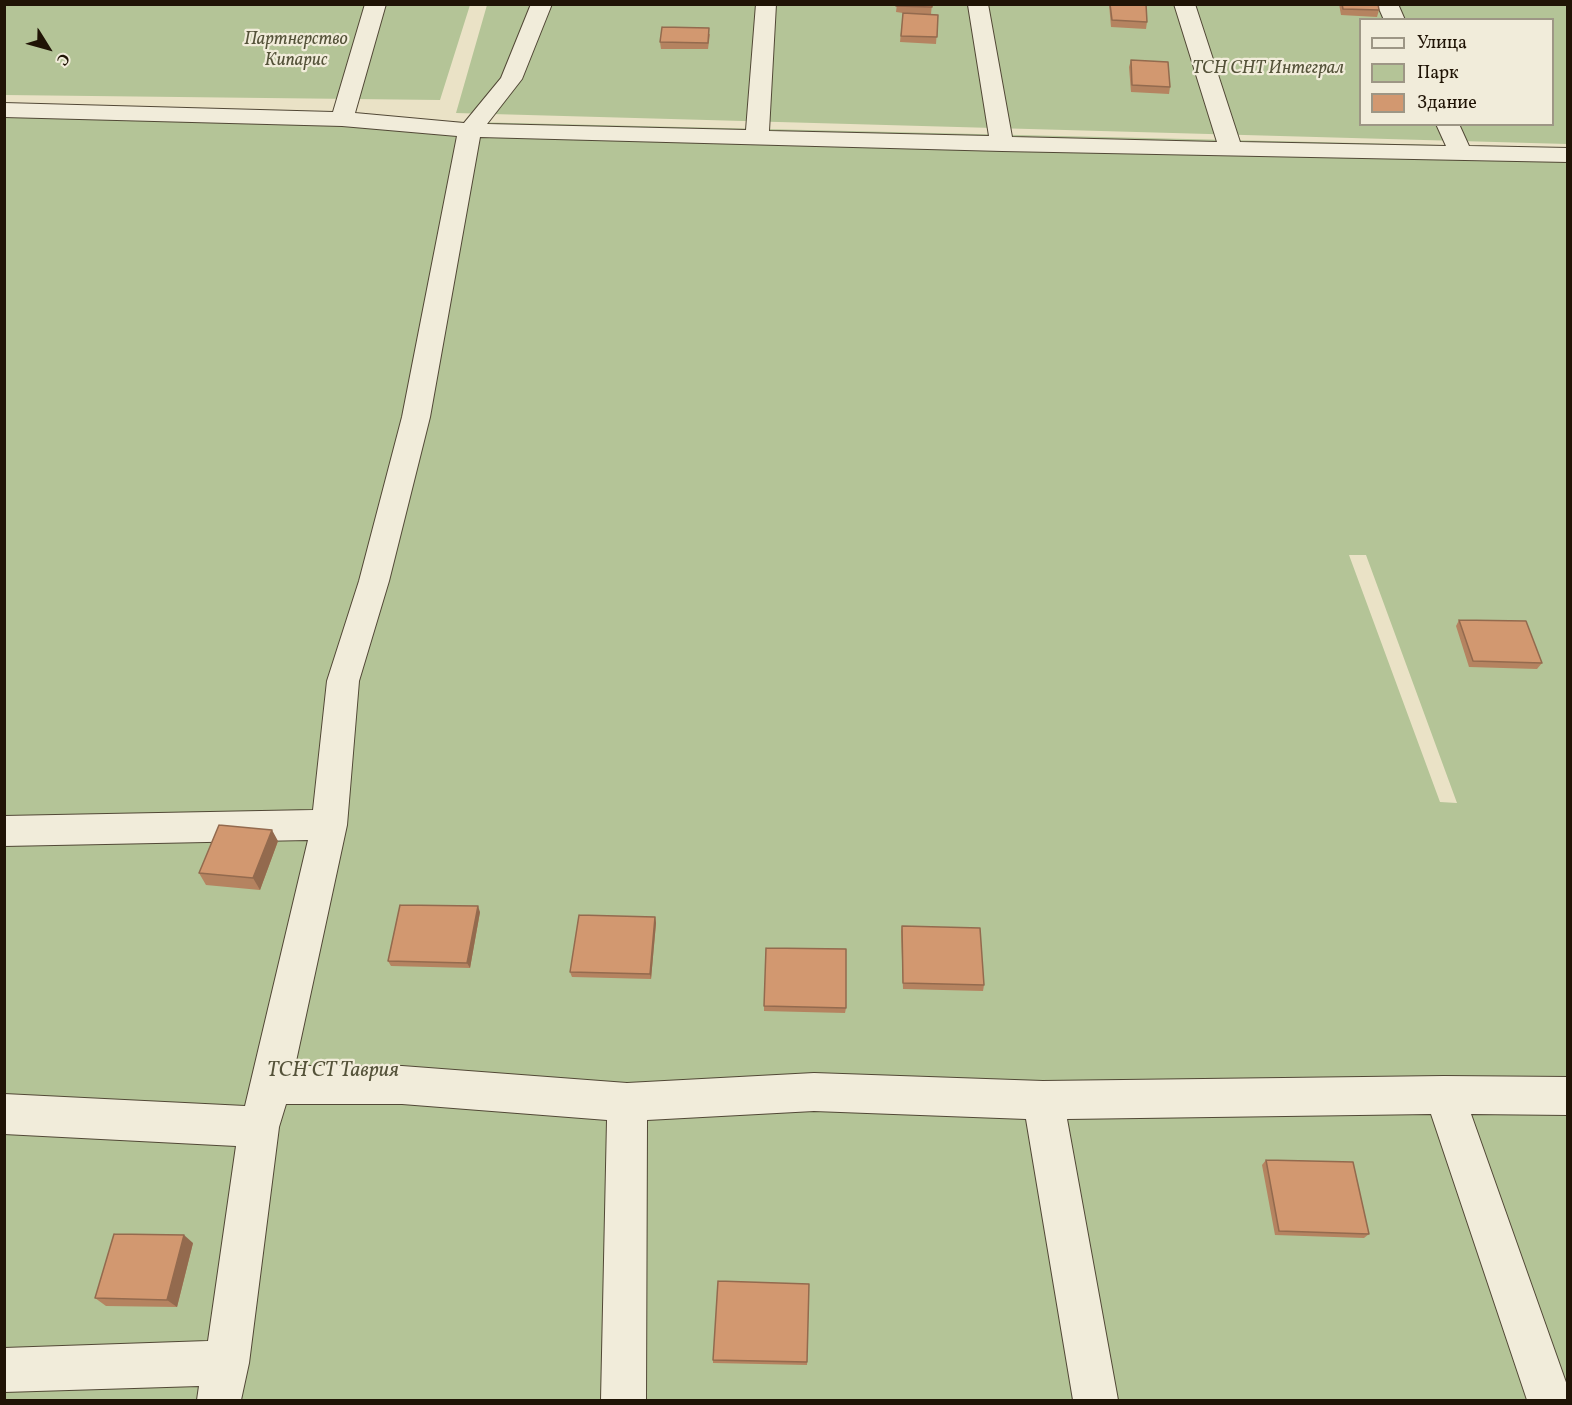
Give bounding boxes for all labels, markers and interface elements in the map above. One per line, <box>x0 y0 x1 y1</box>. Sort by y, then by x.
north arrow <box>18 18 78 78</box>
legend <box>1359 18 1554 126</box>
park label: Партнерство Кипарис <box>244 30 348 72</box>
text: Улица <box>1417 31 1467 56</box>
text: С <box>50 48 74 70</box>
park label: ТСН СНТ Интеграл <box>1192 59 1344 81</box>
text: Парк <box>1417 61 1459 86</box>
text: Здание <box>1417 91 1477 116</box>
park label: ТСН СТ Таврия <box>267 1059 399 1085</box>

